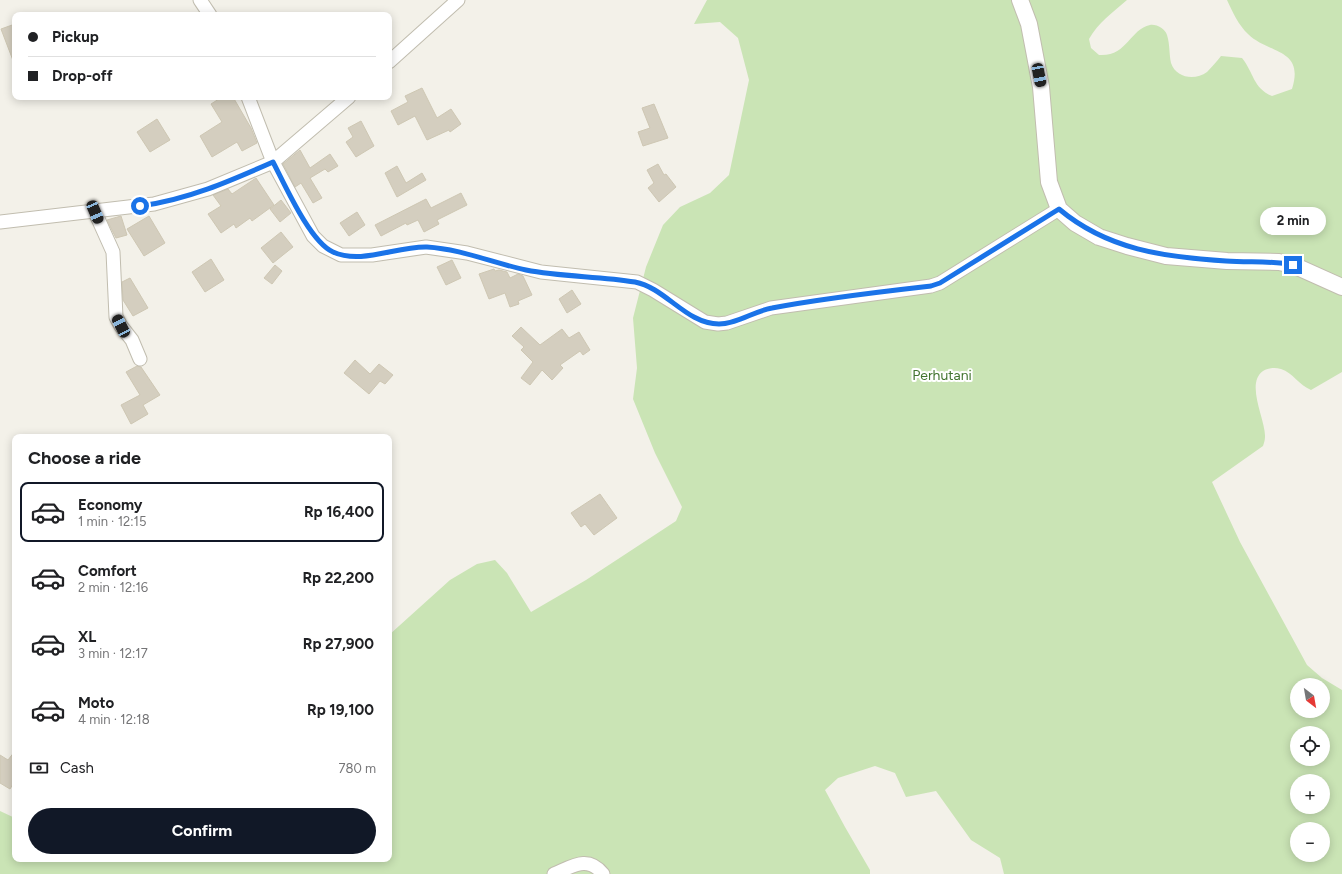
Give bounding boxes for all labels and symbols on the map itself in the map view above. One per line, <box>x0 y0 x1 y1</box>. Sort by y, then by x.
car <box>1031 62 1047 88</box>
route start <box>131 197 149 215</box>
car <box>85 199 105 225</box>
callout: 2 min <box>1260 207 1326 235</box>
route end <box>1284 256 1302 274</box>
car <box>110 313 132 339</box>
park label: Perhutani <box>912 367 972 384</box>
north arrow <box>1290 678 1330 718</box>

